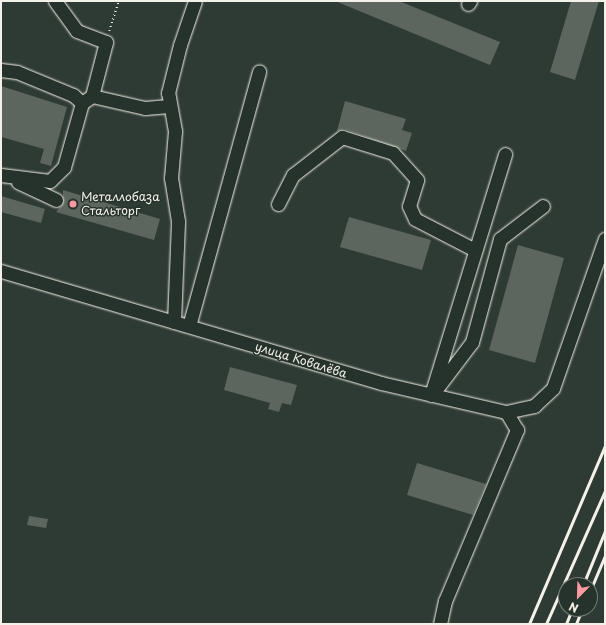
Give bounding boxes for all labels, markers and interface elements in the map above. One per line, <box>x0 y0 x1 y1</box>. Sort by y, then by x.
place label: Металлобаза Стальторг <box>81 190 160 218</box>
marker: Металлобаза Стальторг <box>68 199 78 209</box>
street label: улица Ковалёва <box>253 339 349 381</box>
north arrow <box>558 577 598 617</box>
text: N <box>566 598 581 617</box>

